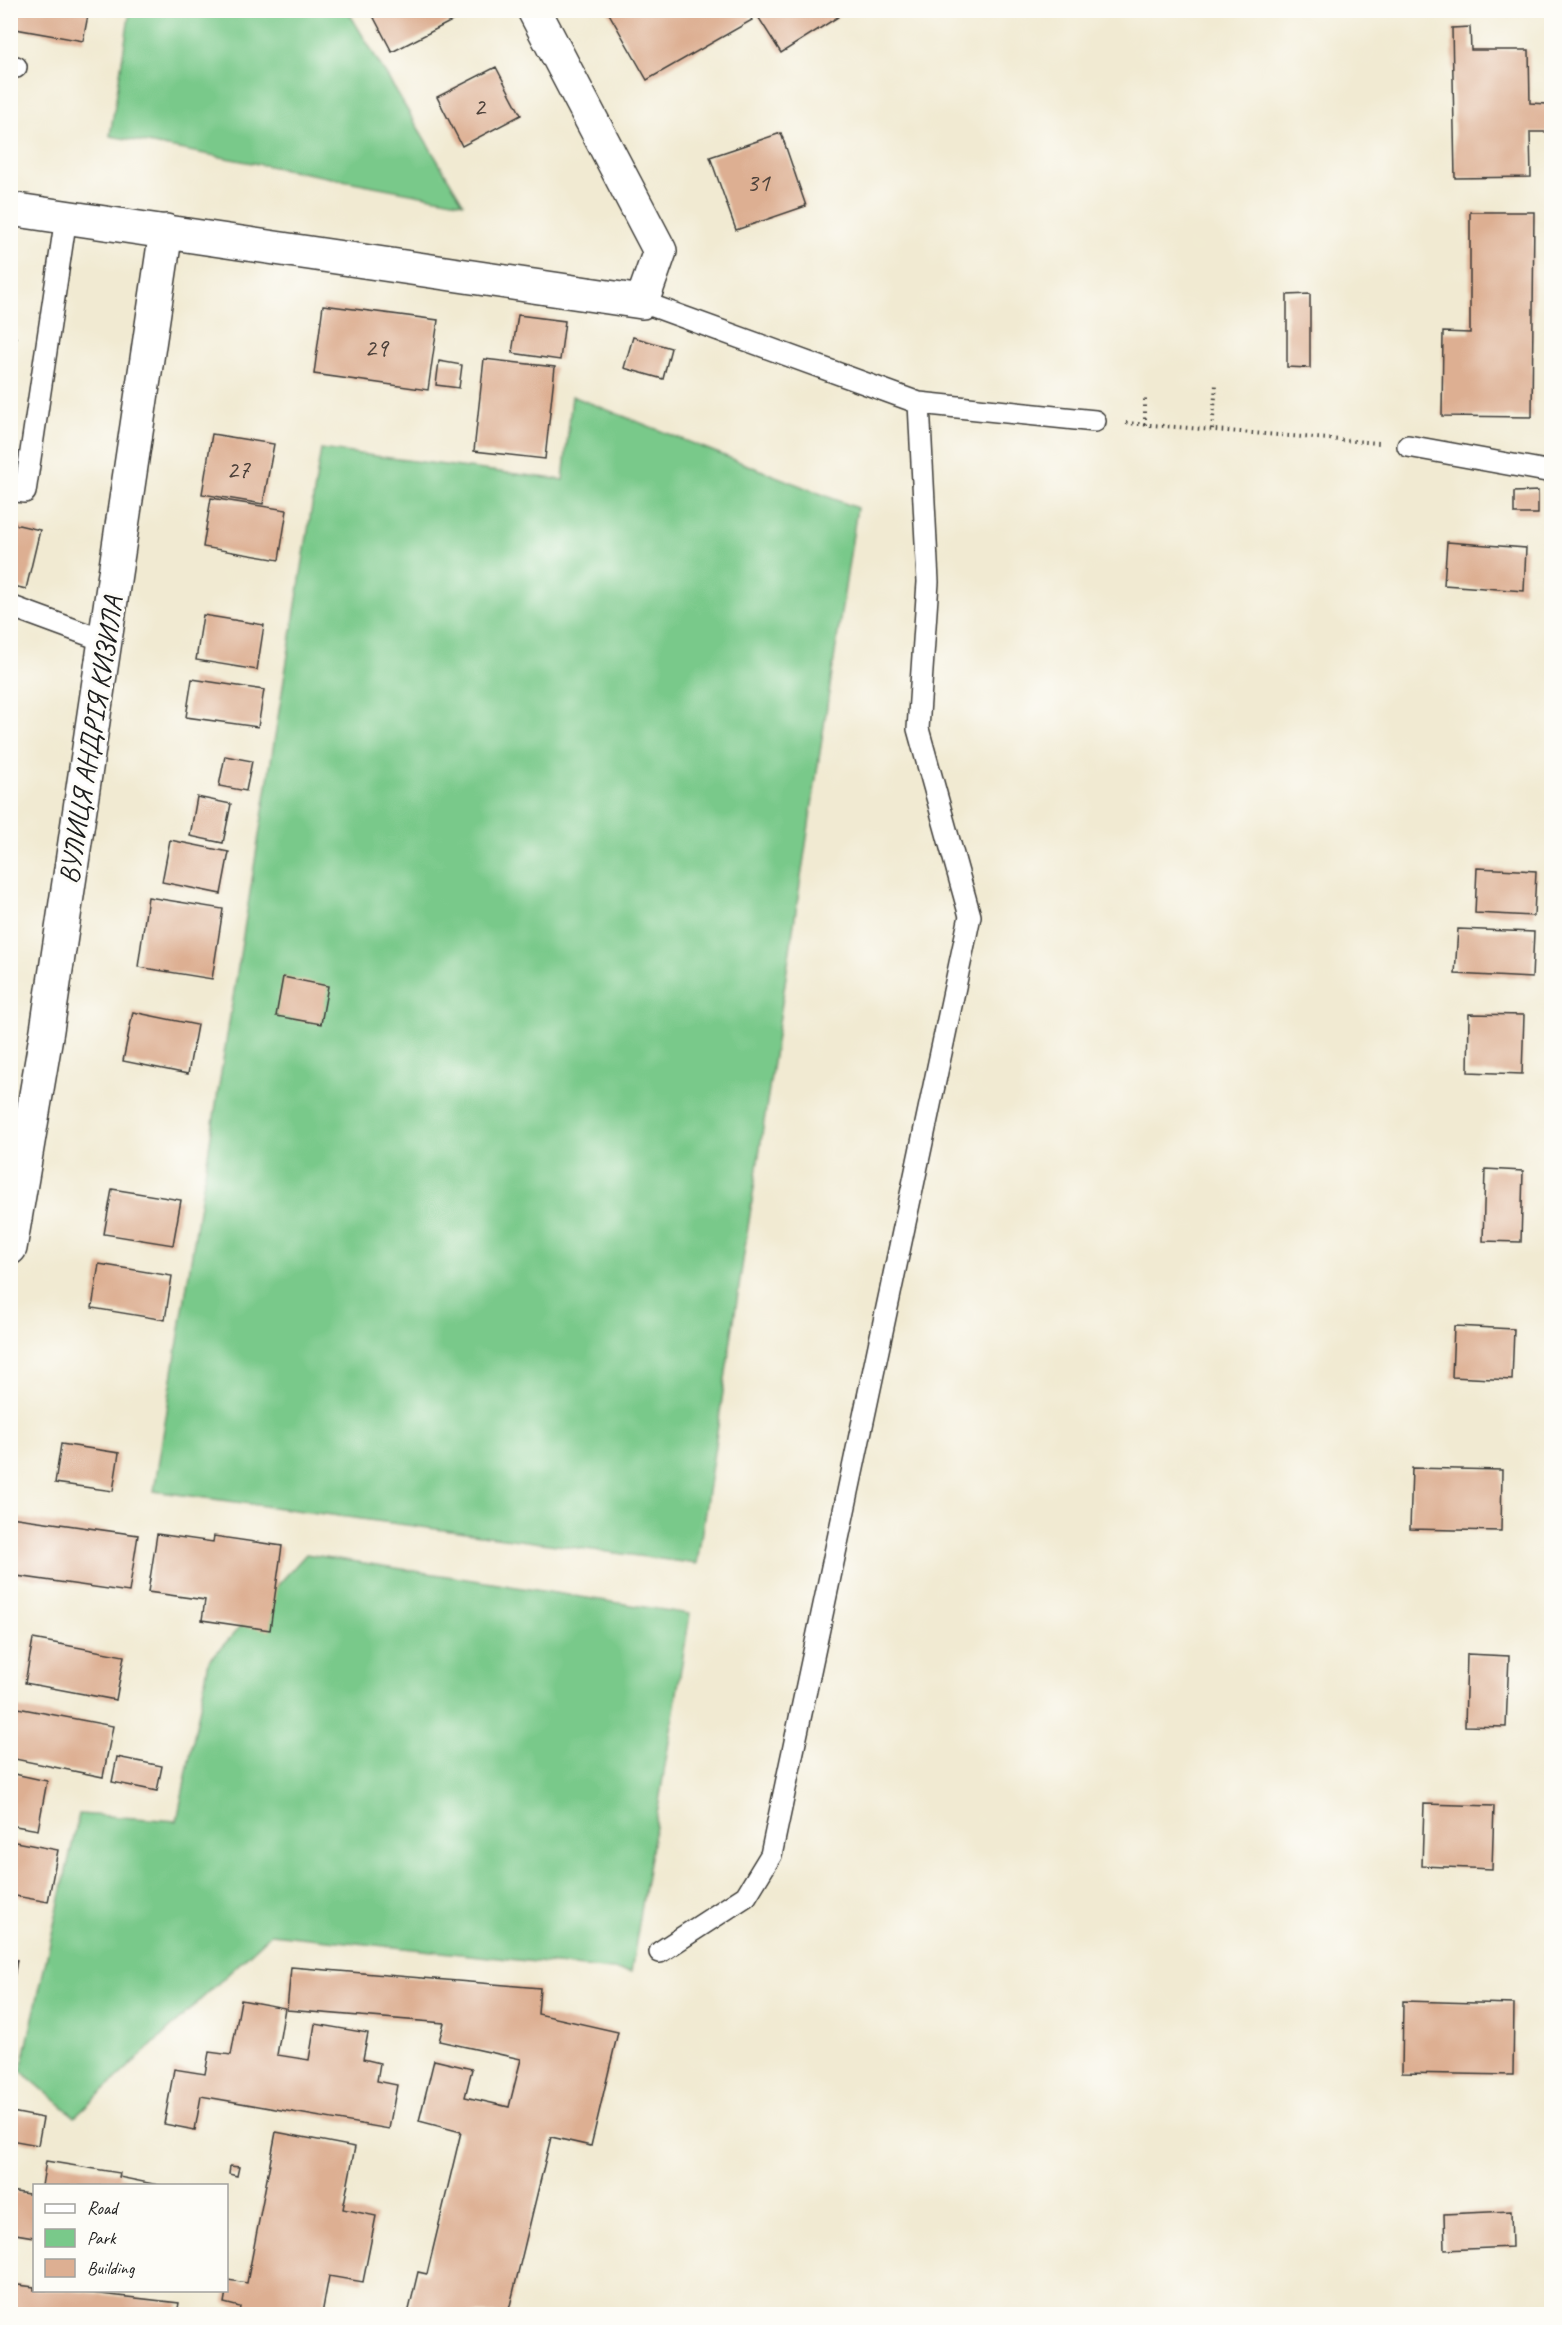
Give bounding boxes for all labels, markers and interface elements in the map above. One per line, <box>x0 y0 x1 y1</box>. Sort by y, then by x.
house number: 2 <box>473 90 487 123</box>
house number: 31 <box>746 166 771 199</box>
house number: 29 <box>364 331 390 364</box>
house number: 27 <box>226 453 251 486</box>
street label: ВУЛИЦЯ АНДРІЯ КИЗИЛА <box>51 592 131 886</box>
legend <box>33 2184 228 2292</box>
text: Road <box>87 2197 120 2219</box>
text: Park <box>87 2227 117 2249</box>
text: Building <box>87 2257 136 2279</box>

